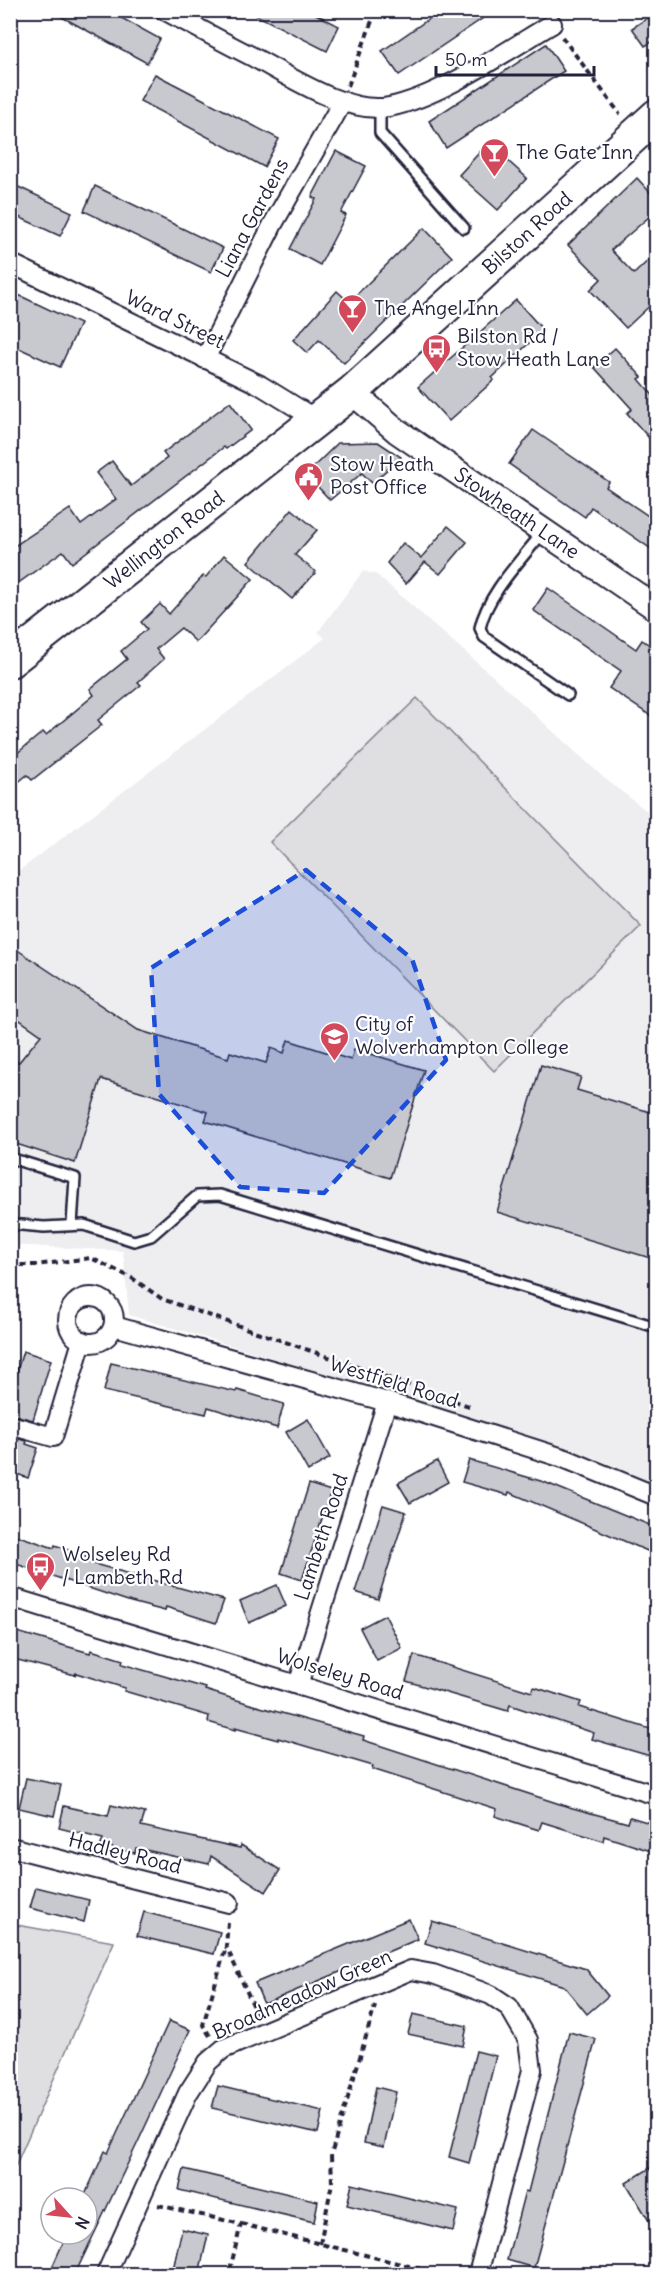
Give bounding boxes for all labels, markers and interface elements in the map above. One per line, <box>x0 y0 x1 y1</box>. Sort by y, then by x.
scale bar <box>436 39 594 77</box>
text: 50 m <box>445 48 487 71</box>
bar icon: The Gate Inn <box>479 136 511 178</box>
place label: The Gate Inn <box>516 139 633 164</box>
street label: Liana Gardens <box>210 154 293 282</box>
street label: Bilston Road <box>477 186 577 280</box>
street label: Ward Street <box>122 284 229 353</box>
bar icon: The Angel Inn <box>337 292 369 334</box>
place label: The Angel Inn <box>374 295 499 320</box>
place label: Bilston Rd / Stow Heath Lane <box>457 323 610 371</box>
bus stop icon: Bilston Rd / Stow Heath Lane <box>420 332 452 374</box>
place label: Stow Heath Post Office <box>330 451 434 499</box>
public building icon: Stow Heath Post Office <box>293 460 325 502</box>
street label: Stowheath Lane <box>450 461 585 564</box>
street label: Wellington Road <box>99 485 229 594</box>
place label: City of Wolverhampton College <box>355 1011 569 1059</box>
school or university icon: City of Wolverhampton College <box>318 1020 350 1062</box>
street label: Westfield Road <box>327 1350 462 1413</box>
street label: Lambeth Road <box>288 1470 353 1603</box>
place label: Wolseley Rd / Lambeth Rd <box>62 1541 183 1589</box>
bus stop icon: Wolseley Rd / Lambeth Rd <box>25 1550 57 1592</box>
street label: Wolseley Road <box>274 1642 407 1705</box>
street label: Hadley Road <box>66 1826 185 1879</box>
street label: Broadmeadow Green <box>208 1943 395 2044</box>
north arrow <box>39 2186 99 2246</box>
text: N <box>71 2213 94 2232</box>

